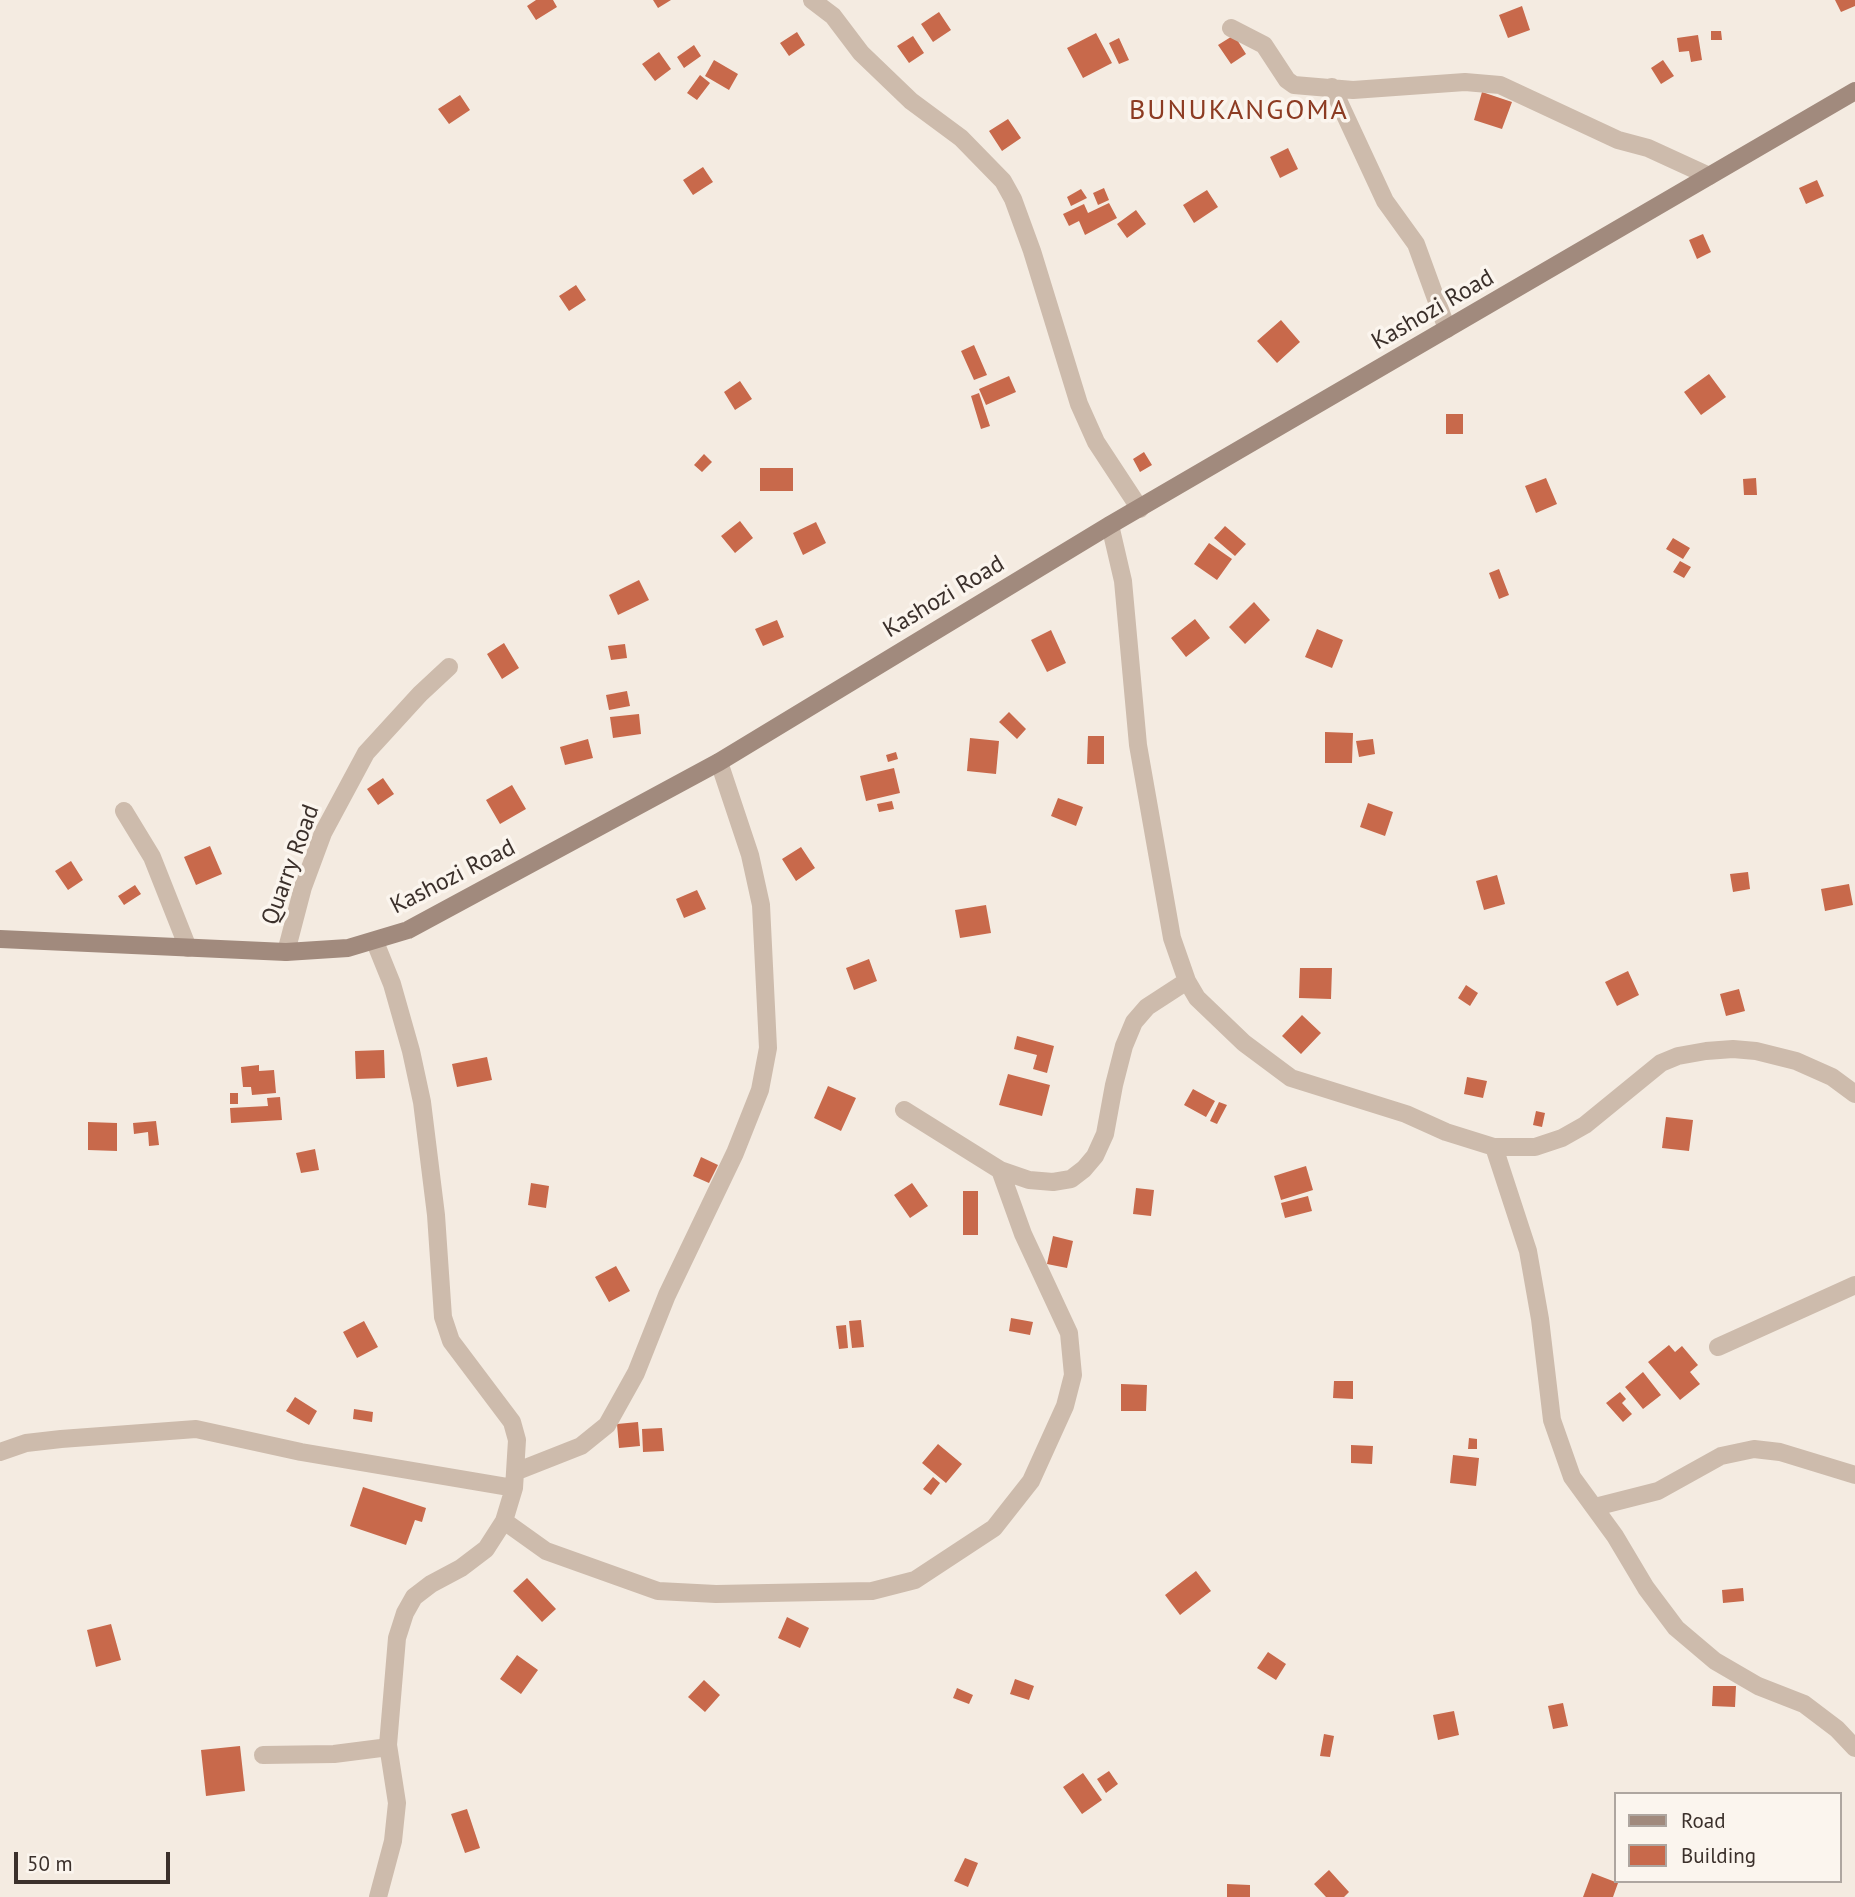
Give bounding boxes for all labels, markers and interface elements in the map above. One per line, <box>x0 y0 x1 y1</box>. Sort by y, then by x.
district label: BUNUKANGOMA <box>1130 94 1348 128</box>
street label: Kashozi Road <box>1367 264 1499 356</box>
street label: Kashozi Road <box>878 550 1010 644</box>
street label: Quarry Road <box>256 801 326 929</box>
street label: Kashozi Road <box>386 833 520 921</box>
legend <box>1614 1792 1841 1883</box>
text: Road <box>1681 1807 1725 1834</box>
scale bar <box>18 1838 173 1882</box>
text: Building <box>1681 1842 1756 1869</box>
text: 50 m <box>27 1850 73 1877</box>

